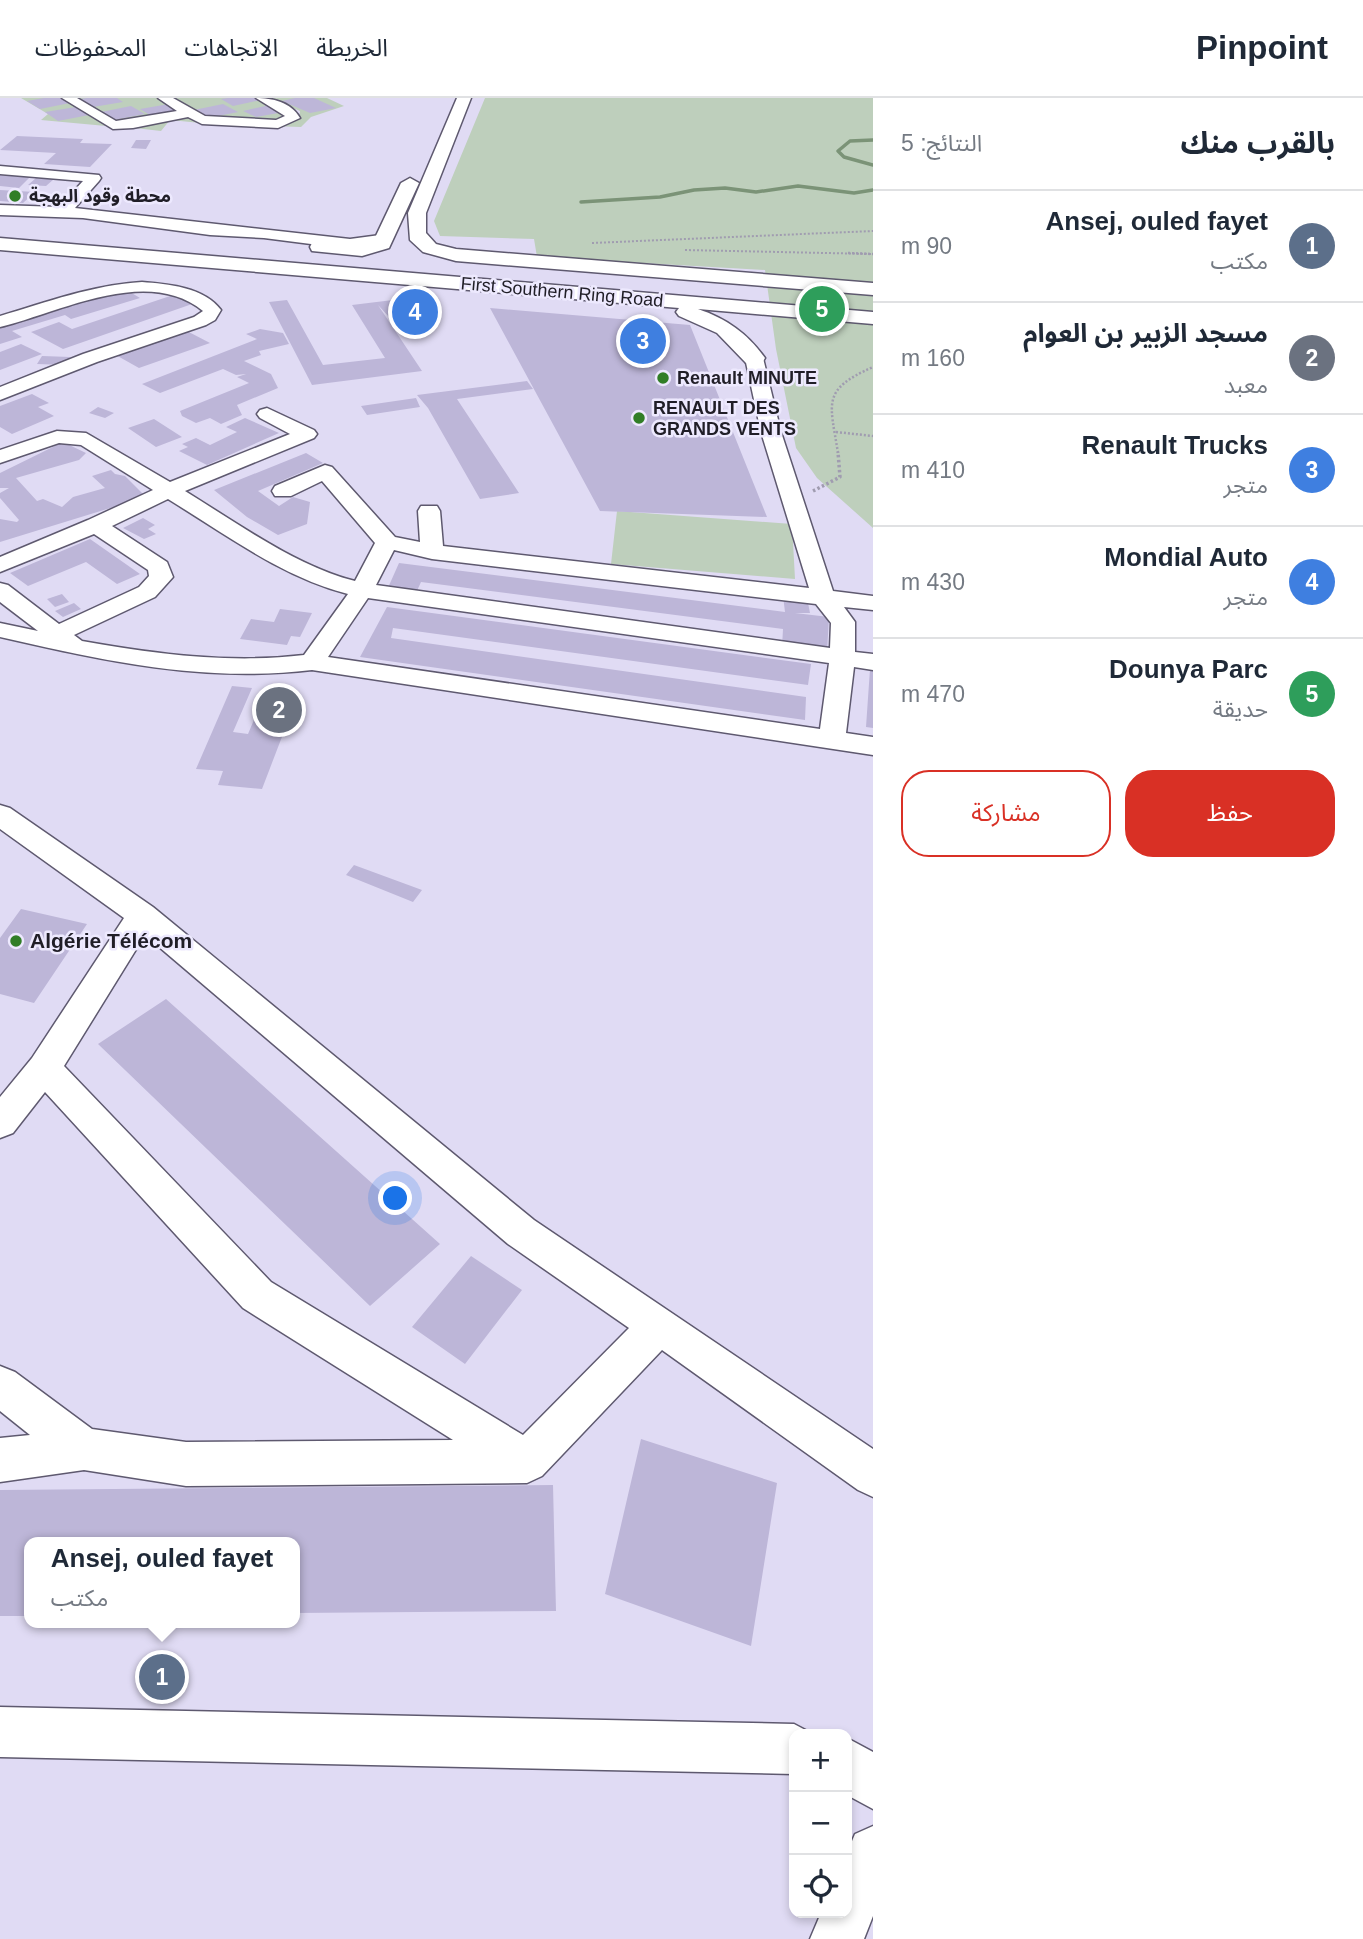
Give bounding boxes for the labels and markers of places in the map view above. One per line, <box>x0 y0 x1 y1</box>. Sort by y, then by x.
place label: محطة وقود البهجة <box>29 186 171 206</box>
marker: محطة وقود البهجة <box>7 188 23 204</box>
pin: 5 <box>799 283 845 335</box>
pin: 4 <box>392 286 438 338</box>
pin: 3 <box>620 315 666 367</box>
place label: Renault MINUTE <box>677 368 817 388</box>
marker: Renault MINUTE <box>655 370 671 386</box>
place label: RENAULT DES GRANDS VENTS <box>653 398 796 439</box>
marker: RENAULT DES GRANDS VENTS <box>631 410 647 426</box>
pin: 2 <box>256 684 302 736</box>
place label: Algérie Télécom <box>30 929 192 952</box>
marker: Algérie Télécom <box>8 933 24 949</box>
pin: 1 <box>139 1651 185 1703</box>

